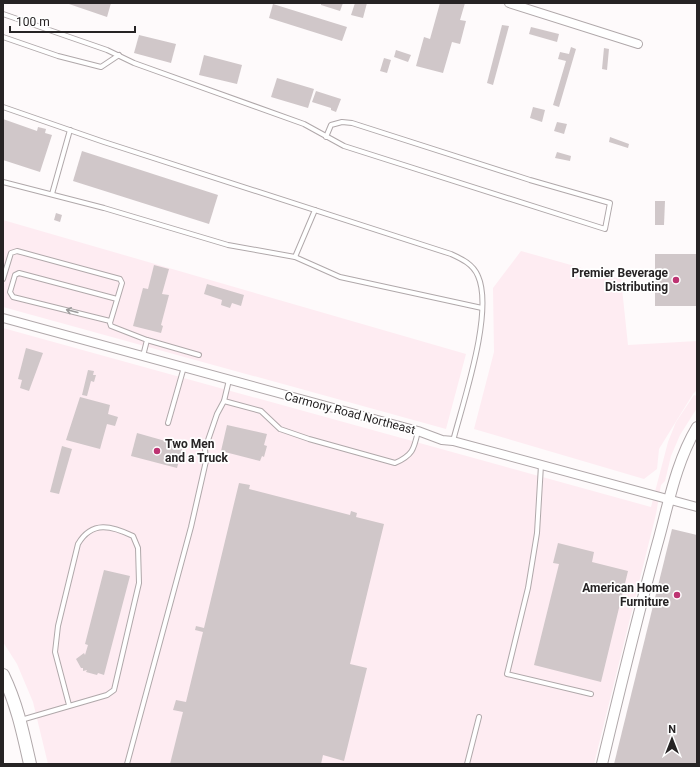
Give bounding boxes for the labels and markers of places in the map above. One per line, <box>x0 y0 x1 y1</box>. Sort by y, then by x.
place label: Premier Beverage Distributing <box>572 266 669 294</box>
marker: Premier Beverage Distributing <box>671 275 681 285</box>
place label: Two Men and a Truck <box>165 437 228 465</box>
marker: Two Men and a Truck <box>152 446 162 456</box>
place label: American Home Furniture <box>582 581 670 609</box>
marker: American Home Furniture <box>672 590 682 600</box>

